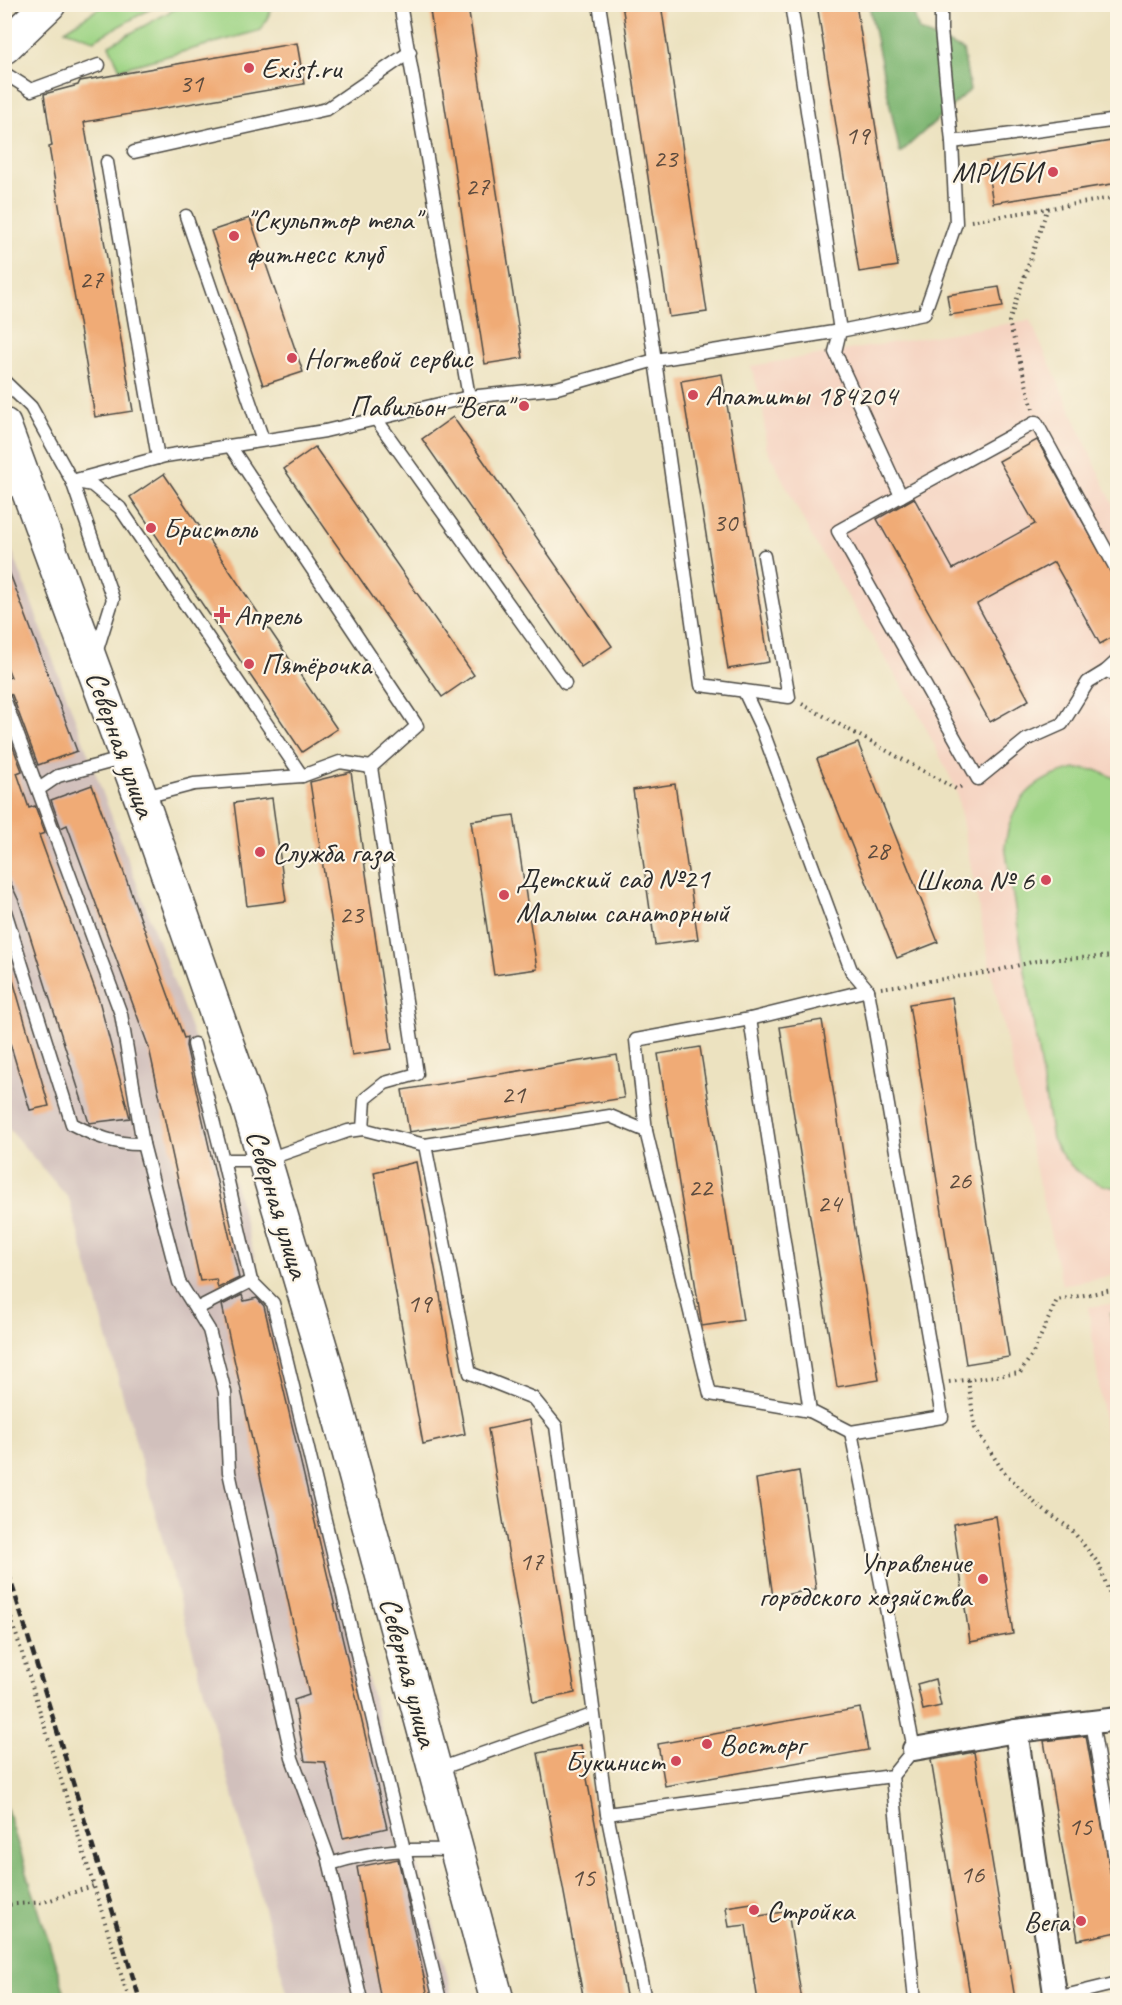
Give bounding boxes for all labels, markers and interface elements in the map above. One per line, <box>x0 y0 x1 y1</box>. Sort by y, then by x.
place label: Exist.ru <box>261 49 343 87</box>
marker: Exist.ru <box>242 61 256 75</box>
house number: 31 <box>179 66 205 100</box>
house number: 19 <box>845 118 871 152</box>
house number: 23 <box>653 141 679 175</box>
place label: МРИБИ <box>952 153 1046 191</box>
marker: МРИБИ <box>1046 165 1060 179</box>
house number: 27 <box>465 169 491 203</box>
place label: "Скульптор тела" фитнесс клуб <box>246 200 426 272</box>
marker: "Скульптор тела" фитнесс клуб <box>227 229 241 243</box>
house number: 27 <box>79 262 105 296</box>
place label: Ногтевой сервис <box>304 339 474 377</box>
marker: Ногтевой сервис <box>285 351 299 365</box>
place label: Апатиты 184204 <box>705 376 900 414</box>
place label: Павильон "Вега" <box>349 387 518 425</box>
marker: Апатиты 184204 <box>686 388 700 402</box>
marker: Павильон "Вега" <box>517 399 531 413</box>
house number: 30 <box>713 505 739 539</box>
place label: Бристоль <box>163 509 258 547</box>
marker: Бристоль <box>144 521 158 535</box>
place label: Апрель <box>234 596 303 634</box>
marker: Апрель <box>215 608 229 622</box>
place label: Пятёрочка <box>261 645 373 683</box>
marker: Пятёрочка <box>242 657 256 671</box>
street label: Северная улица <box>77 665 166 824</box>
place label: Служба газа <box>272 833 396 871</box>
house number: 28 <box>865 833 892 867</box>
marker: Служба газа <box>253 845 267 859</box>
place label: Детский сад №21 Малыш санаторный <box>516 859 731 931</box>
place label: Школа № 6 <box>915 861 1035 899</box>
marker: Школа № 6 <box>1039 873 1053 887</box>
marker: Детский сад №21 Малыш санаторный <box>497 888 511 902</box>
house number: 23 <box>339 897 365 931</box>
house number: 21 <box>501 1077 527 1111</box>
street label: Северная улица <box>237 1125 319 1285</box>
house number: 26 <box>947 1163 972 1197</box>
house number: 22 <box>688 1170 714 1204</box>
house number: 24 <box>817 1186 844 1220</box>
house number: 19 <box>407 1286 433 1320</box>
place label: Управление городского хозяйства <box>759 1543 973 1615</box>
house number: 17 <box>519 1544 545 1578</box>
marker: Управление городского хозяйства <box>976 1572 990 1586</box>
street label: Северная улица <box>371 1593 448 1753</box>
place label: Восторг <box>719 1725 808 1763</box>
marker: Восторг <box>700 1737 714 1751</box>
place label: Букинист <box>565 1742 667 1780</box>
marker: Букинист <box>669 1754 683 1768</box>
house number: 15 <box>1068 1809 1094 1843</box>
house number: 16 <box>960 1857 985 1891</box>
house number: 15 <box>571 1860 597 1894</box>
place label: Стройка <box>766 1891 856 1929</box>
place label: Вега <box>1023 1902 1071 1940</box>
marker: Стройка <box>747 1903 761 1917</box>
marker: Вега <box>1074 1914 1088 1928</box>

